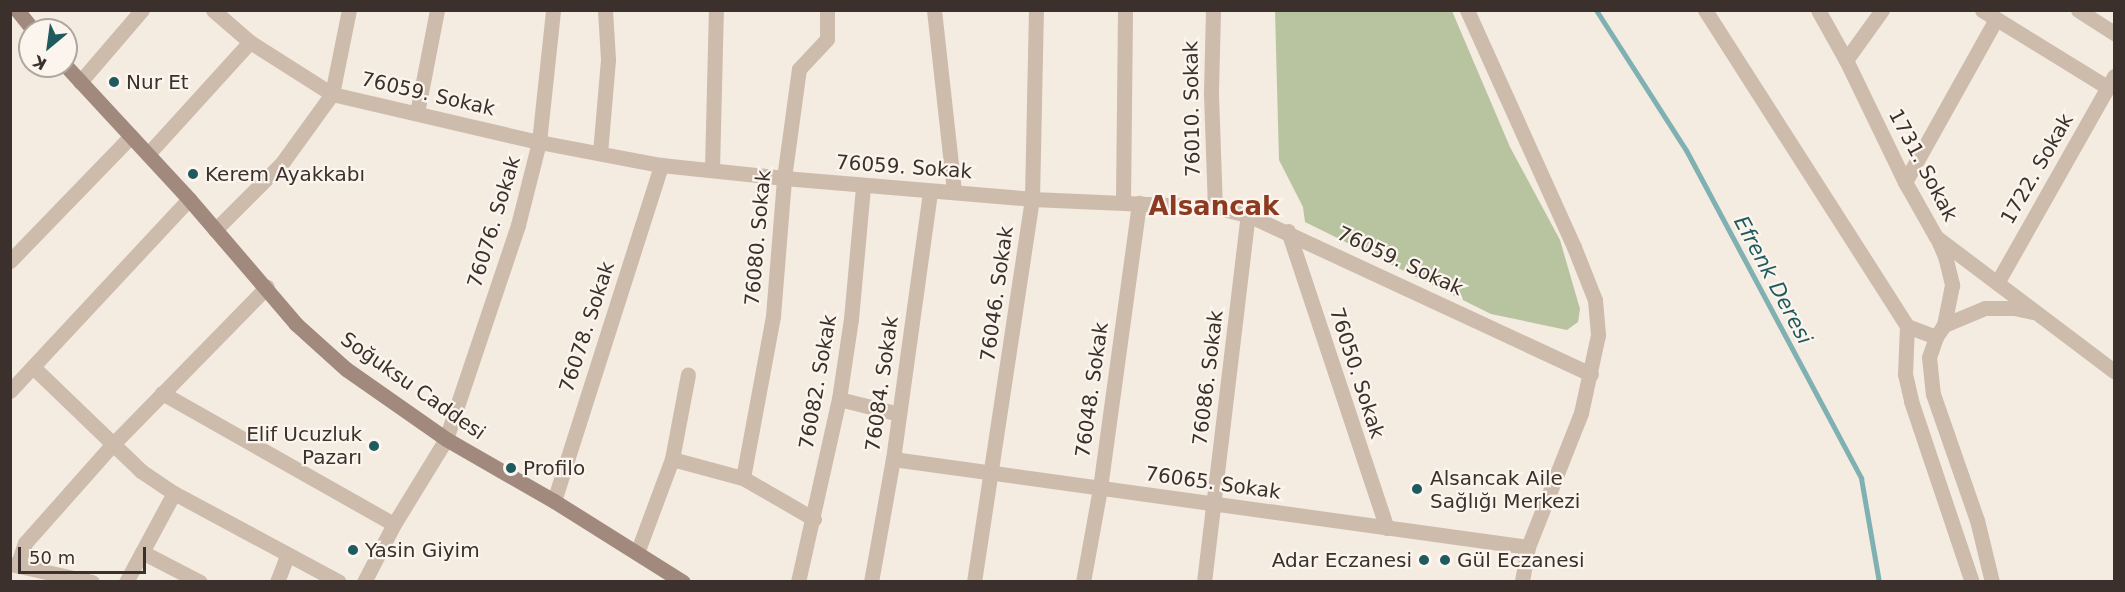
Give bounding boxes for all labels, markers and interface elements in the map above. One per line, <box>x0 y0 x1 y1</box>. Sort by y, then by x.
north arrow <box>18 18 78 78</box>
street label: 76010. Sokak <box>1179 41 1205 177</box>
text: K <box>30 51 50 74</box>
street label: 76059. Sokak <box>359 67 497 121</box>
place label: Nur Et <box>126 70 189 94</box>
marker: Nur Et <box>107 75 121 89</box>
street label: 1731. Sokak <box>1883 105 1963 225</box>
street label: 1722. Sokak <box>1996 109 2078 229</box>
street label: 76059. Sokak <box>835 150 973 184</box>
street label: 76076. Sokak <box>463 153 525 291</box>
place label: Kerem Ayakkabı <box>205 162 365 186</box>
marker: Kerem Ayakkabı <box>186 167 200 181</box>
street label: 76080. Sokak <box>740 169 776 307</box>
district label: Alsancak <box>1149 191 1279 223</box>
water label: Efrenk Deresi <box>1729 211 1817 349</box>
street label: 76059. Sokak <box>1333 221 1467 301</box>
street label: 76046. Sokak <box>976 225 1018 363</box>
street label: 76078. Sokak <box>555 258 619 396</box>
street label: 76050. Sokak <box>1325 304 1389 442</box>
street label: 76086. Sokak <box>1188 309 1228 447</box>
street label: 76082. Sokak <box>794 313 842 451</box>
street label: 76084. Sokak <box>861 315 903 453</box>
street label: 76048. Sokak <box>1071 321 1113 459</box>
street label: Soğuksu Caddesi <box>336 327 490 445</box>
place label: Elif Ucuzluk Pazarı <box>246 422 362 469</box>
marker: Elif Ucuzluk Pazarı <box>367 439 381 453</box>
place label: Profilo <box>523 456 585 480</box>
marker: Profilo <box>504 461 518 475</box>
street label: 76065. Sokak <box>1144 462 1282 504</box>
place label: Alsancak Aile Sağlığı Merkezi <box>1430 466 1580 513</box>
marker: Alsancak Aile Sağlığı Merkezi <box>1408 480 1426 498</box>
scale bar <box>21 535 148 573</box>
place label: Yasin Giyim <box>365 538 480 562</box>
marker: Yasin Giyim <box>346 543 360 557</box>
text: 50 m <box>29 547 75 568</box>
place label: Adar Eczanesi <box>1272 548 1412 572</box>
place label: Gül Eczanesi <box>1457 548 1584 572</box>
marker: Adar Eczanesi <box>1417 553 1431 567</box>
marker: Gül Eczanesi <box>1438 553 1452 567</box>

